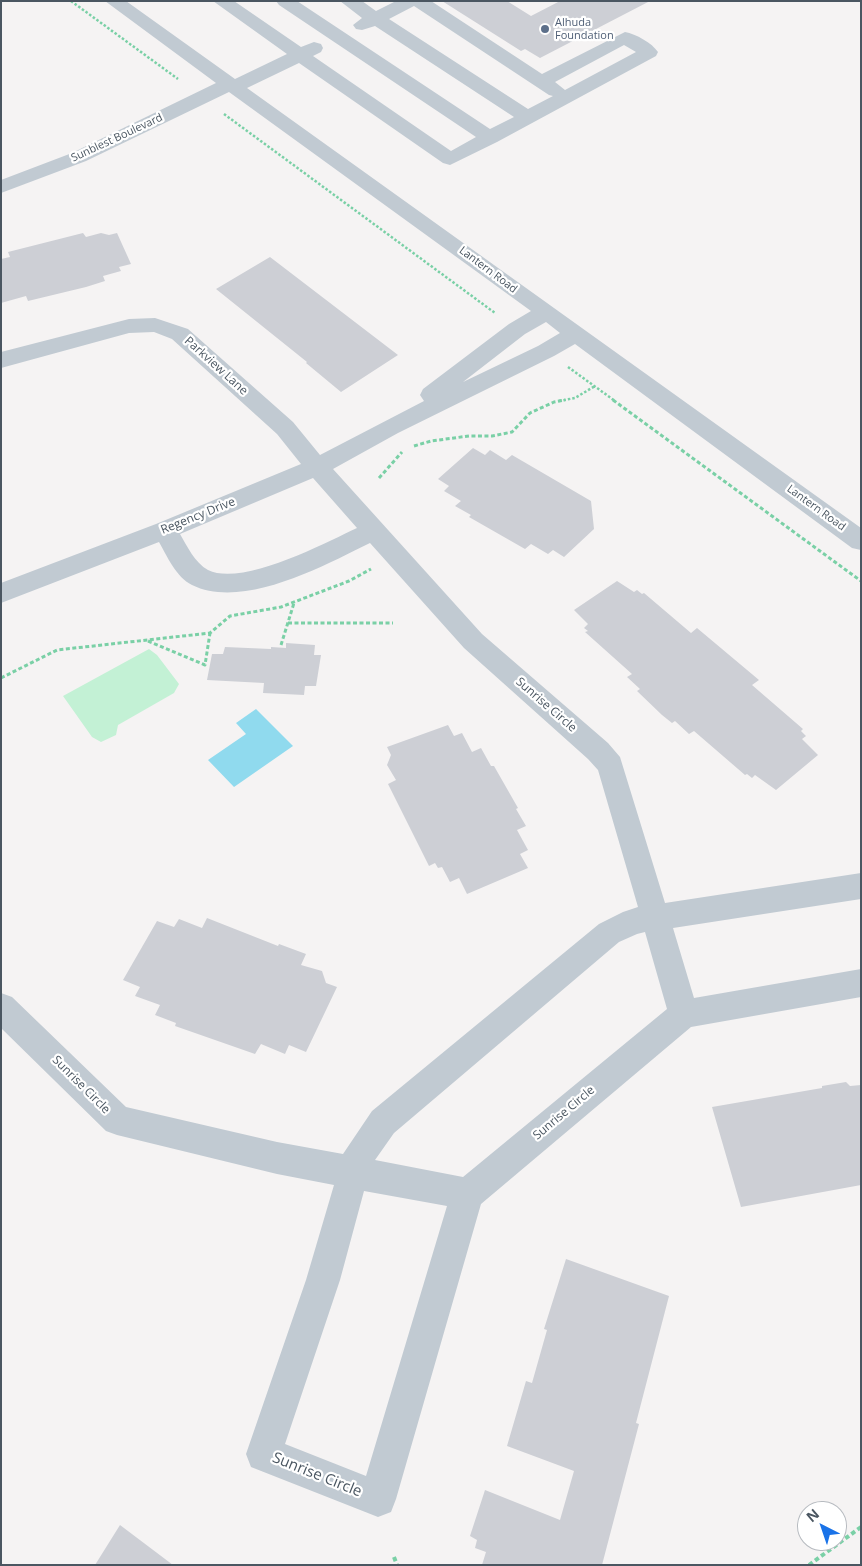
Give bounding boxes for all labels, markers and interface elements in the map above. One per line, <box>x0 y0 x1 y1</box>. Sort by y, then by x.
place label: Alhuda Foundation <box>555 16 614 42</box>
marker: Alhuda Foundation <box>539 23 551 35</box>
street label: Sunblest Boulevard <box>69 111 165 165</box>
street label: Lantern Road <box>456 244 520 296</box>
street label: Parkview Lane <box>181 334 251 398</box>
street label: Lantern Road <box>784 482 848 534</box>
street label: Regency Drive <box>159 495 237 537</box>
street label: Sunrise Circle <box>513 675 579 735</box>
street label: Sunrise Circle <box>49 1053 113 1117</box>
street label: Sunrise Circle <box>530 1083 598 1143</box>
street label: Sunrise Circle <box>270 1449 364 1501</box>
north arrow <box>797 1501 847 1551</box>
text: N <box>802 1504 823 1526</box>

